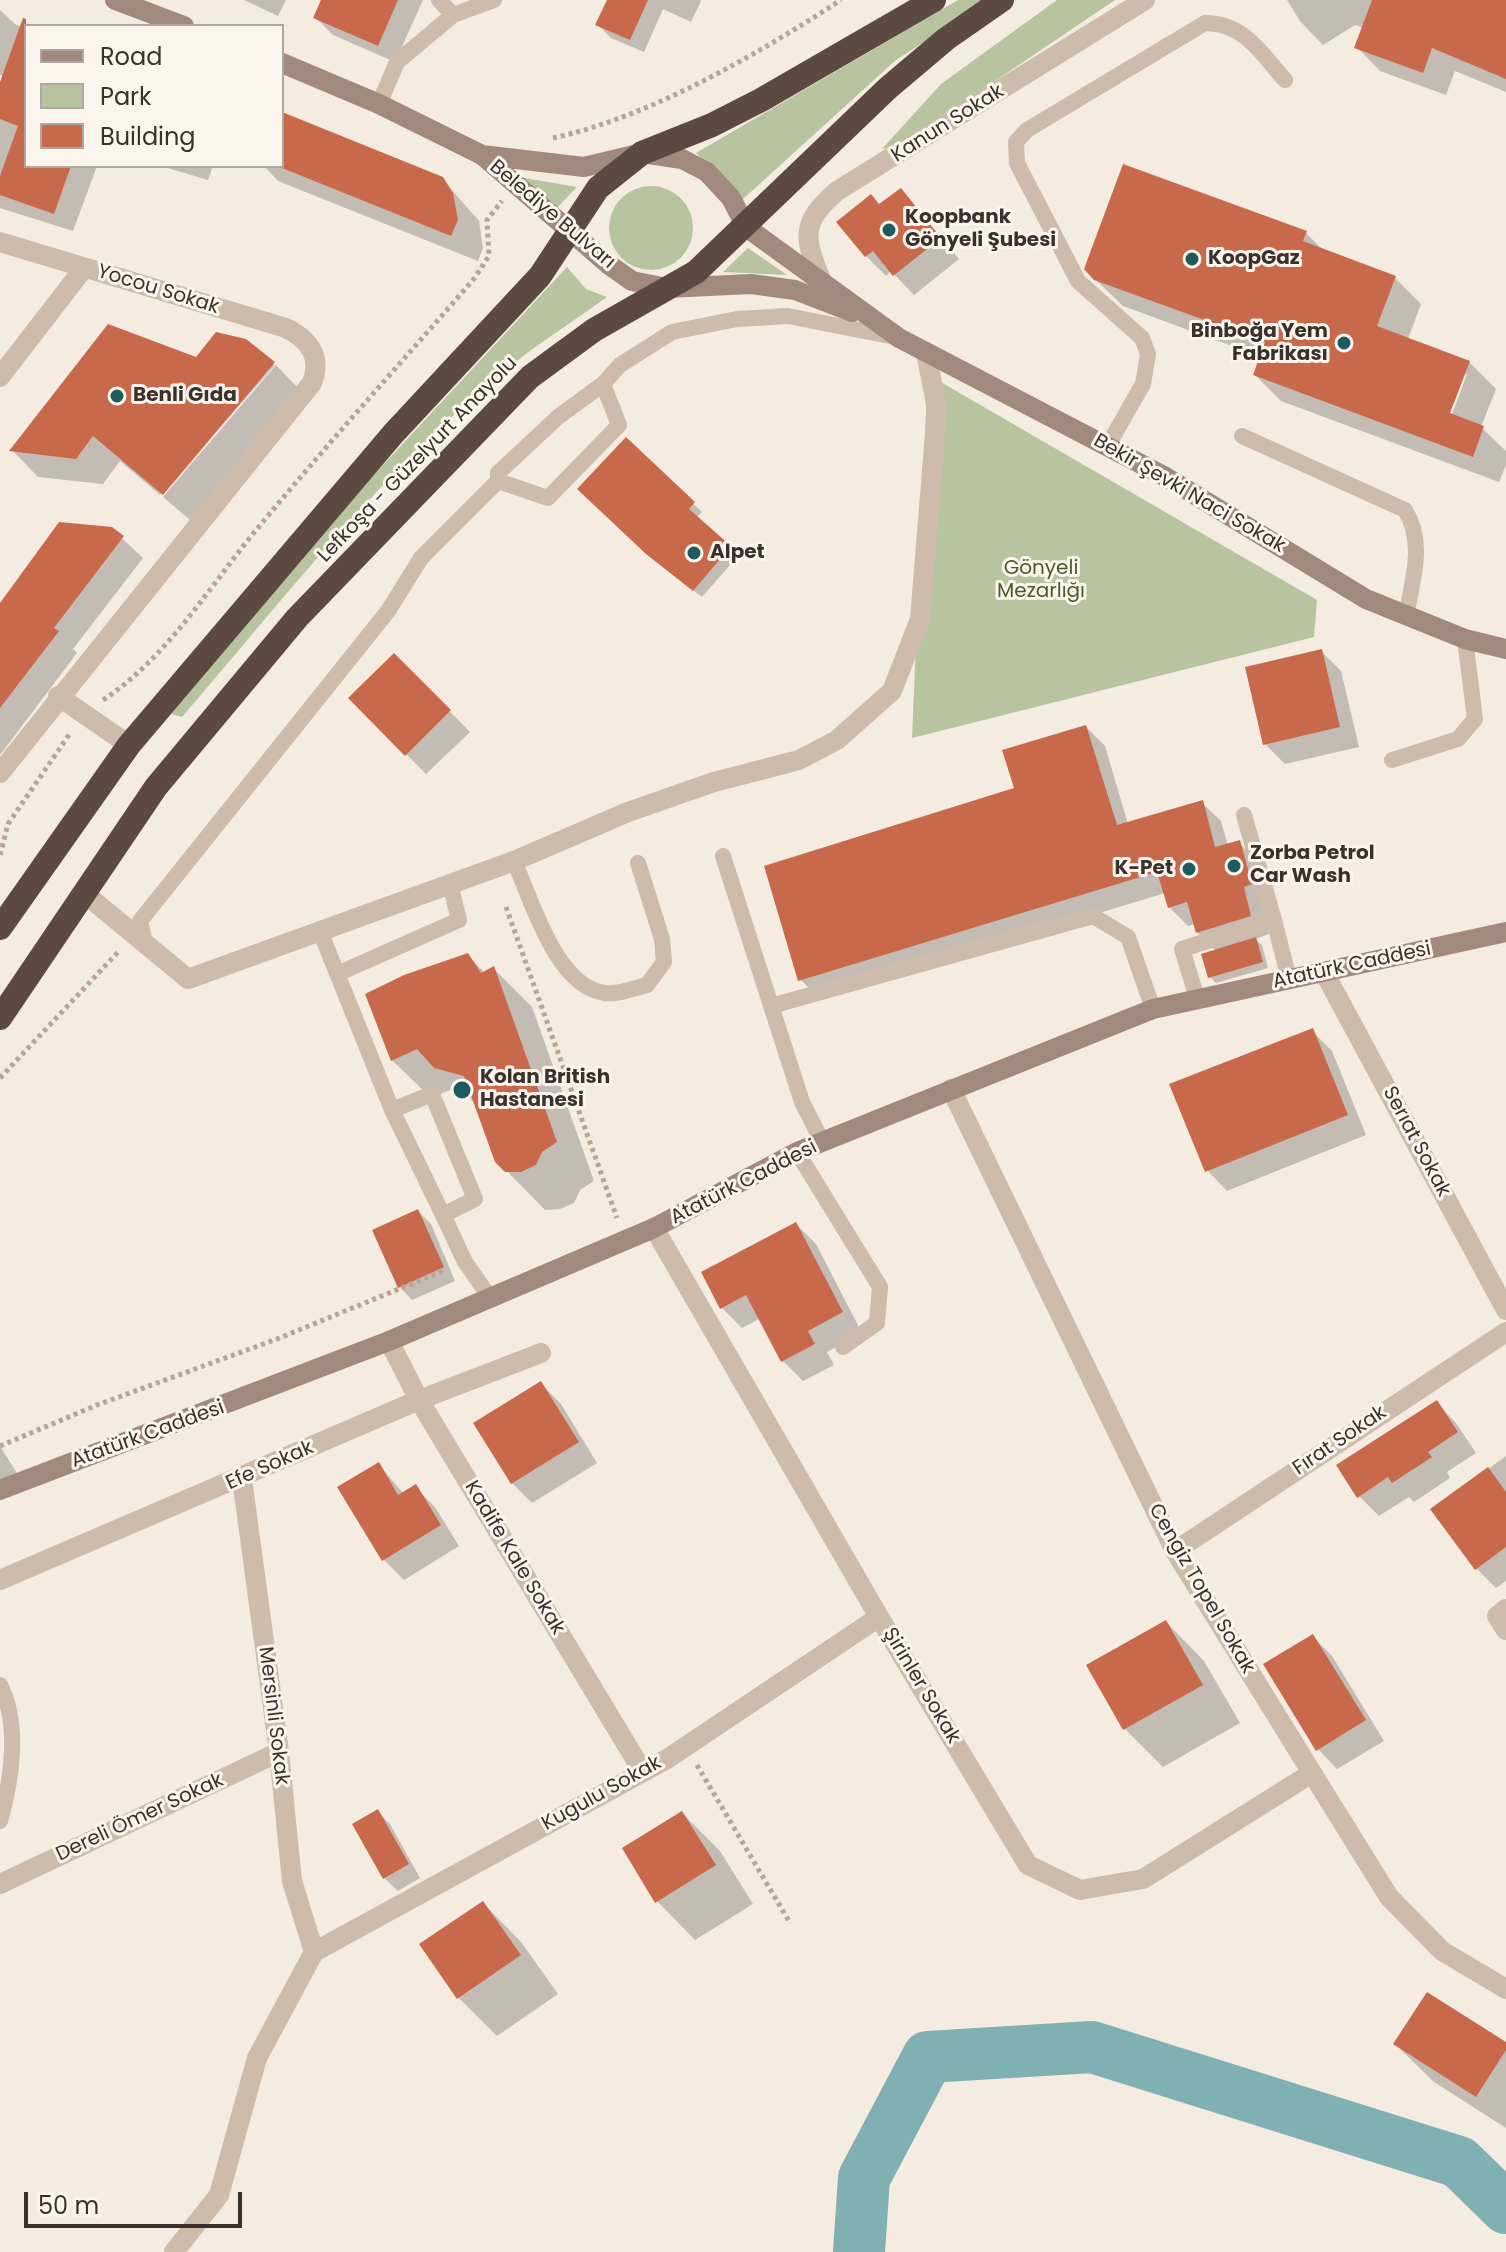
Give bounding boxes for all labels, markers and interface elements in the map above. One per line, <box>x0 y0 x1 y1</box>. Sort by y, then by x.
legend <box>24 24 284 168</box>
text: Road <box>100 40 162 73</box>
text: Park <box>100 80 151 113</box>
street label: Kanun Sokak <box>887 80 1009 168</box>
text: Building <box>100 120 196 153</box>
street label: Belediye Bulvarı <box>484 156 620 274</box>
place label: Koopbank Gönyeli Şubesi <box>905 206 1056 253</box>
marker: Koopbank Gönyeli Şubesi <box>880 221 898 239</box>
place label: KoopGaz <box>1208 247 1300 271</box>
marker: KoopGaz <box>1183 250 1201 268</box>
street label: Yocou Sokak <box>94 260 222 320</box>
place label: Binboğa Yem Fabrikası <box>1191 320 1328 367</box>
marker: Binboğa Yem Fabrikası <box>1335 334 1353 352</box>
street label: Lefkoşa - Güzelyurt Anayolu <box>313 352 523 568</box>
place label: Benli Gıda <box>133 384 237 408</box>
marker: Benli Gıda <box>108 387 126 405</box>
street label: Bekir Şevki Naci Sokak <box>1089 429 1289 559</box>
place label: Alpet <box>710 541 765 565</box>
marker: Alpet <box>685 544 703 562</box>
park label: Gönyeli Mezarlığı <box>997 557 1085 604</box>
place label: Zorba Petrol Car Wash <box>1250 842 1375 889</box>
place label: K-Pet <box>1115 857 1173 881</box>
marker: Zorba Petrol Car Wash <box>1225 857 1243 875</box>
marker: K-Pet <box>1180 860 1198 878</box>
street label: Atatürk Caddesi <box>1271 938 1433 994</box>
place label: Kolan British Hastanesi <box>480 1066 610 1113</box>
marker: Kolan British Hastanesi <box>451 1079 473 1101</box>
street label: Serıat Sokak <box>1377 1083 1455 1201</box>
street label: Atatürk Caddesi <box>667 1136 821 1230</box>
street label: Atatürk Caddesi <box>68 1396 228 1474</box>
street label: Fırat Sokak <box>1289 1401 1391 1481</box>
street label: Efe Sokak <box>223 1436 317 1496</box>
street label: Kadife Kale Sokak <box>459 1477 569 1639</box>
street label: Cengiz Topel Sokak <box>1143 1500 1259 1678</box>
street label: Şirinler Sokak <box>877 1624 965 1748</box>
street label: Mersinli Sokak <box>253 1646 293 1786</box>
street label: Kugulu Sokak <box>538 1751 666 1837</box>
street label: Dereli Ömer Sokak <box>53 1769 227 1867</box>
scale bar <box>28 2176 246 2226</box>
text: 50 m <box>38 2189 99 2222</box>

